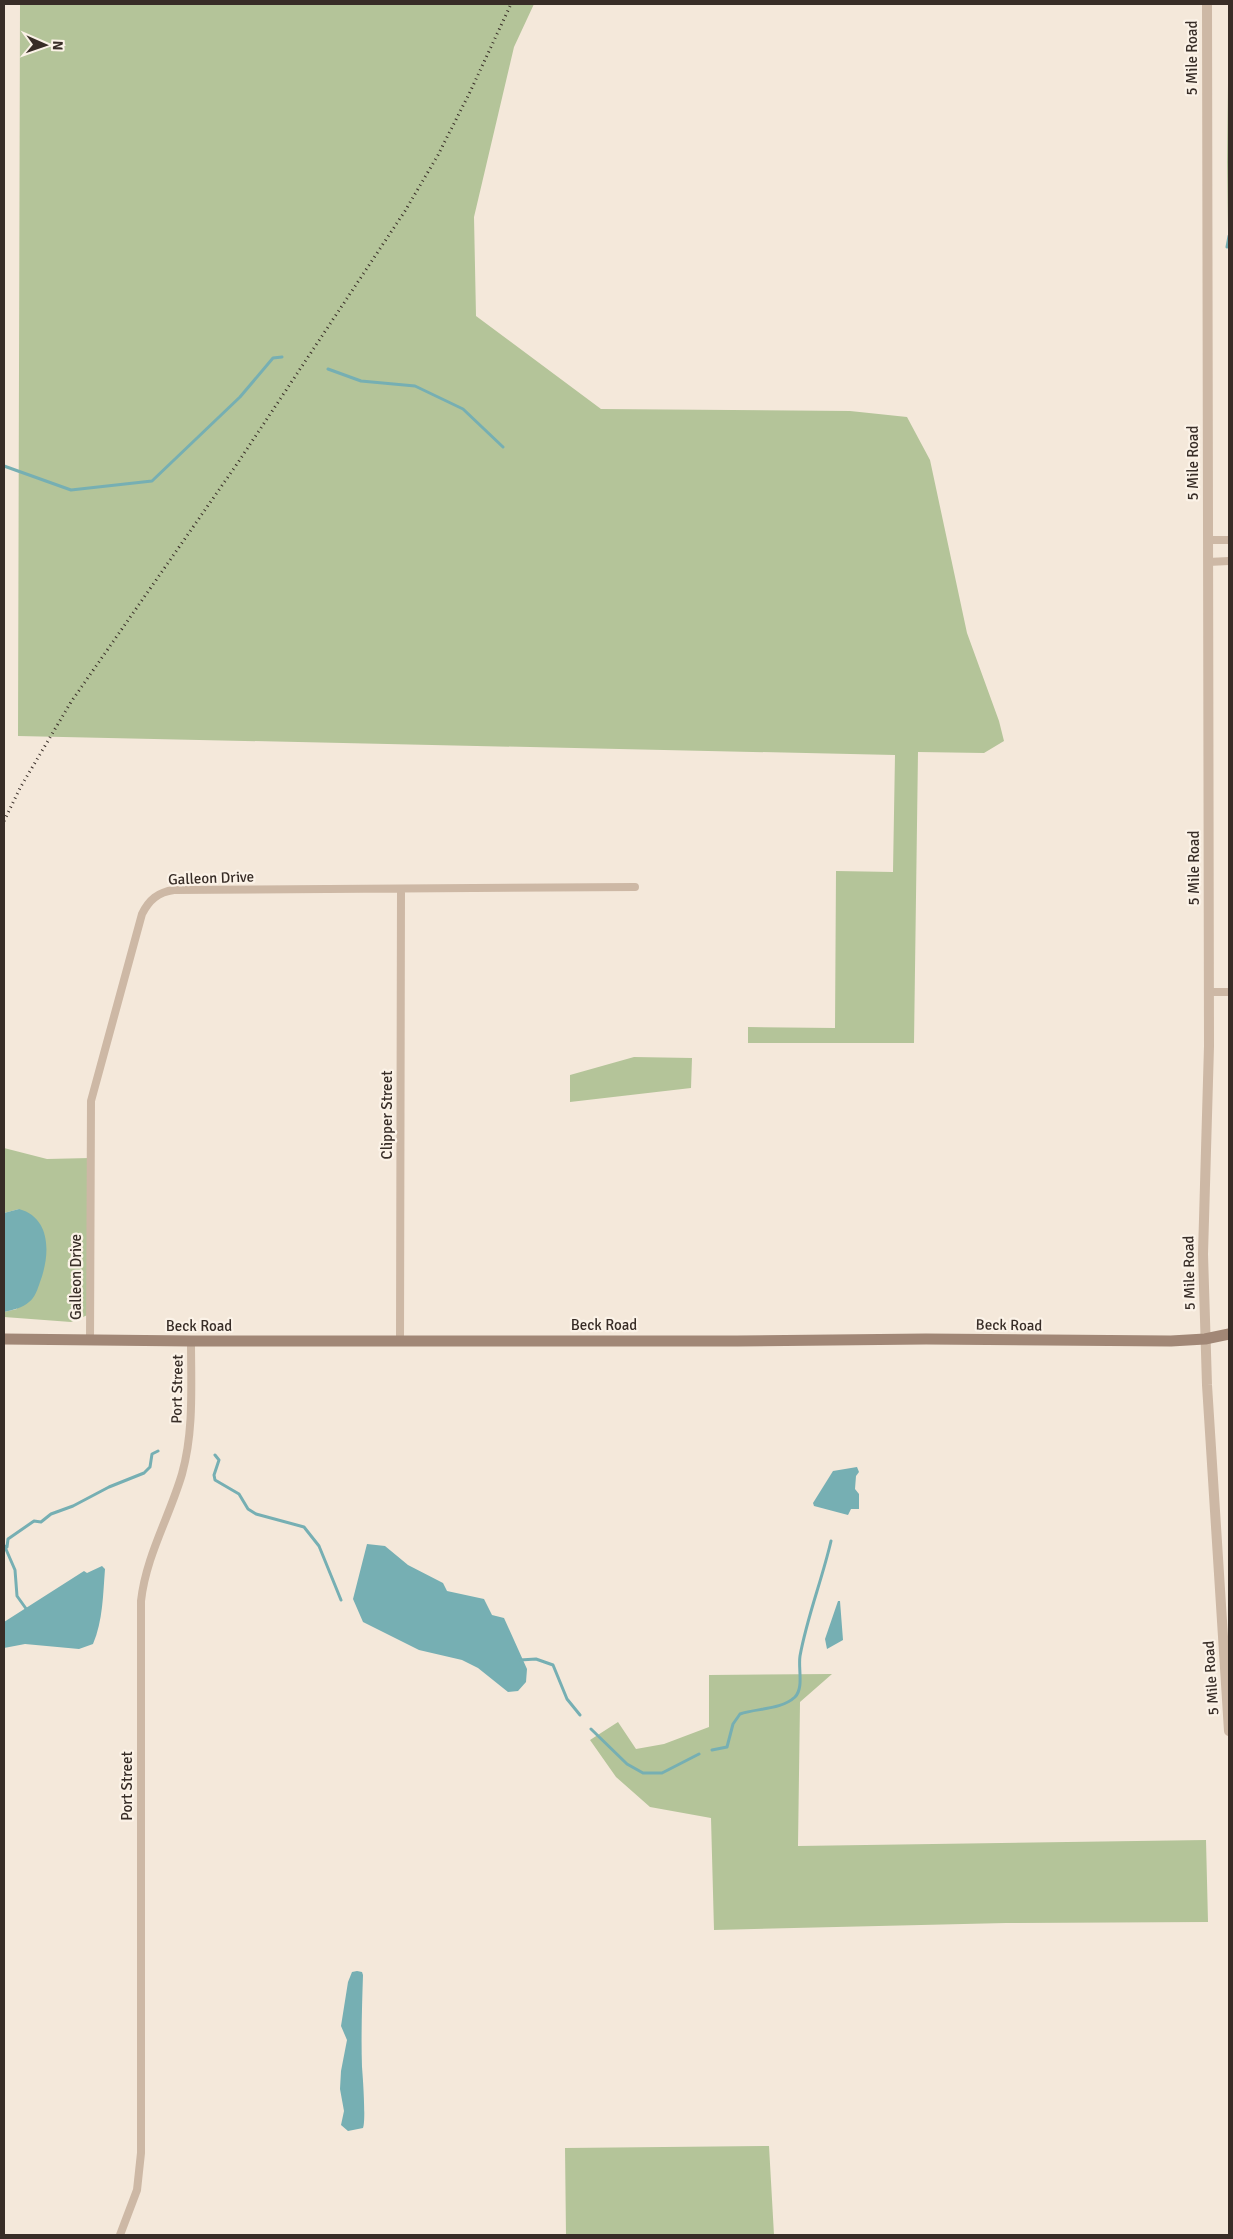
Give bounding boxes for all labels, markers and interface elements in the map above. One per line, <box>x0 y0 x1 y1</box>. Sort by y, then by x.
north arrow <box>20 20 70 70</box>
street label: 5 Mile Road <box>1183 21 1201 95</box>
text: N <box>49 40 66 51</box>
street label: 5 Mile Road <box>1184 426 1202 500</box>
street label: 5 Mile Road <box>1185 831 1203 905</box>
street label: Galleon Drive <box>168 868 254 888</box>
street label: Clipper Street <box>378 1071 396 1159</box>
street label: Galleon Drive <box>67 1234 85 1320</box>
street label: 5 Mile Road <box>1179 1235 1199 1311</box>
street label: Beck Road <box>976 1315 1042 1335</box>
street label: Beck Road <box>571 1316 637 1334</box>
street label: Beck Road <box>166 1317 232 1335</box>
street label: Port Street <box>167 1354 187 1424</box>
street label: 5 Mile Road <box>1199 1640 1223 1716</box>
street label: Port Street <box>118 1751 136 1821</box>

